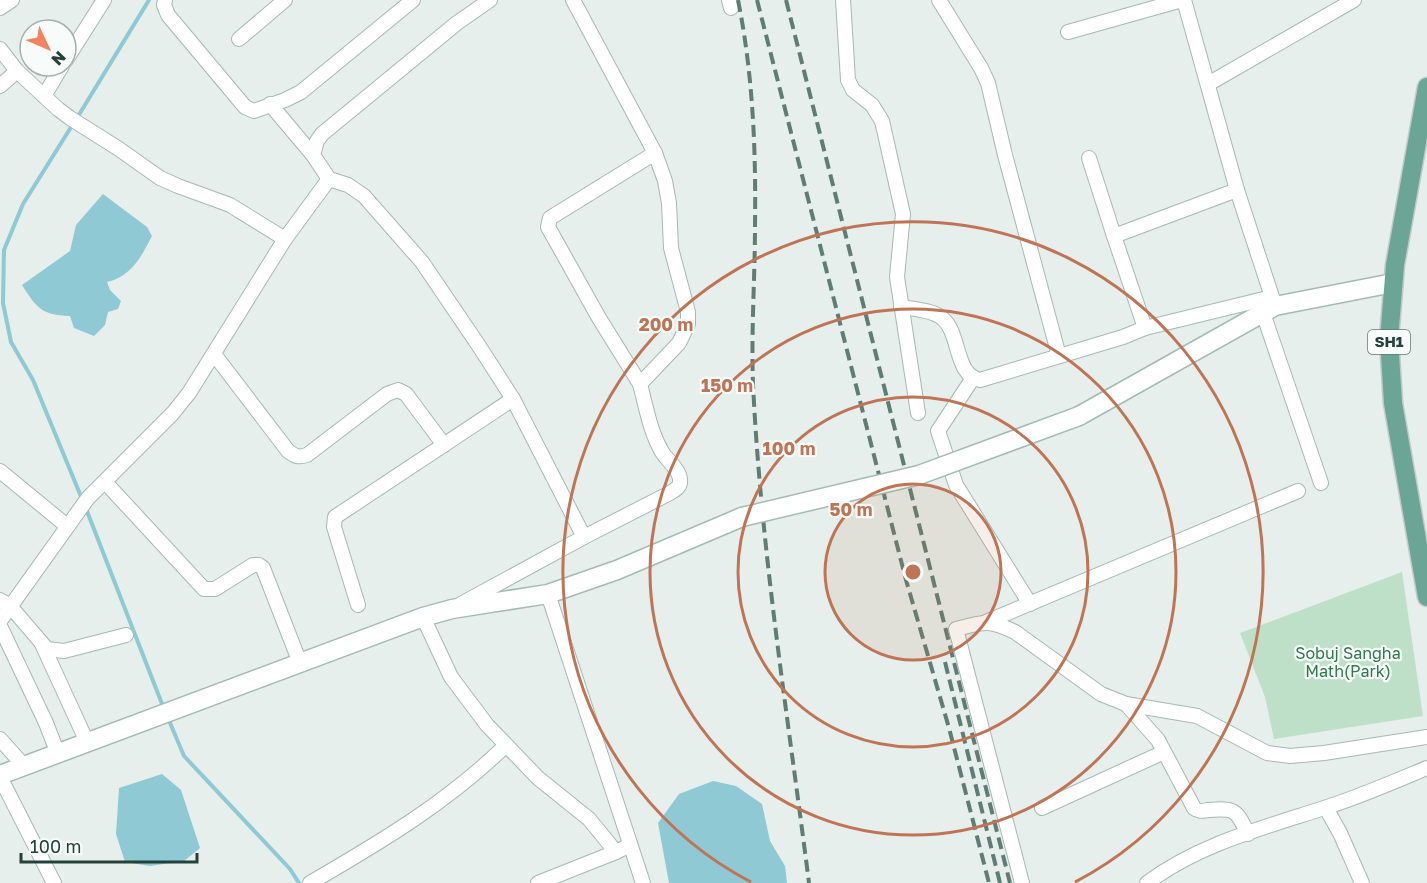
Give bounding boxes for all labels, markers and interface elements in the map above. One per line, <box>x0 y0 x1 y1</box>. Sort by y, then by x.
north arrow <box>18 18 78 78</box>
text: N <box>47 47 70 70</box>
text: 200 m <box>639 313 693 335</box>
road number: SH1 <box>1368 330 1410 354</box>
text: 150 m <box>701 374 753 396</box>
text: 100 m <box>763 437 815 459</box>
text: 50 m <box>830 498 872 520</box>
centre of rings <box>903 562 923 582</box>
park label: Sobuj Sangha Math(Park) <box>1295 643 1401 681</box>
scale bar <box>21 826 196 864</box>
text: 100 m <box>30 835 81 857</box>

